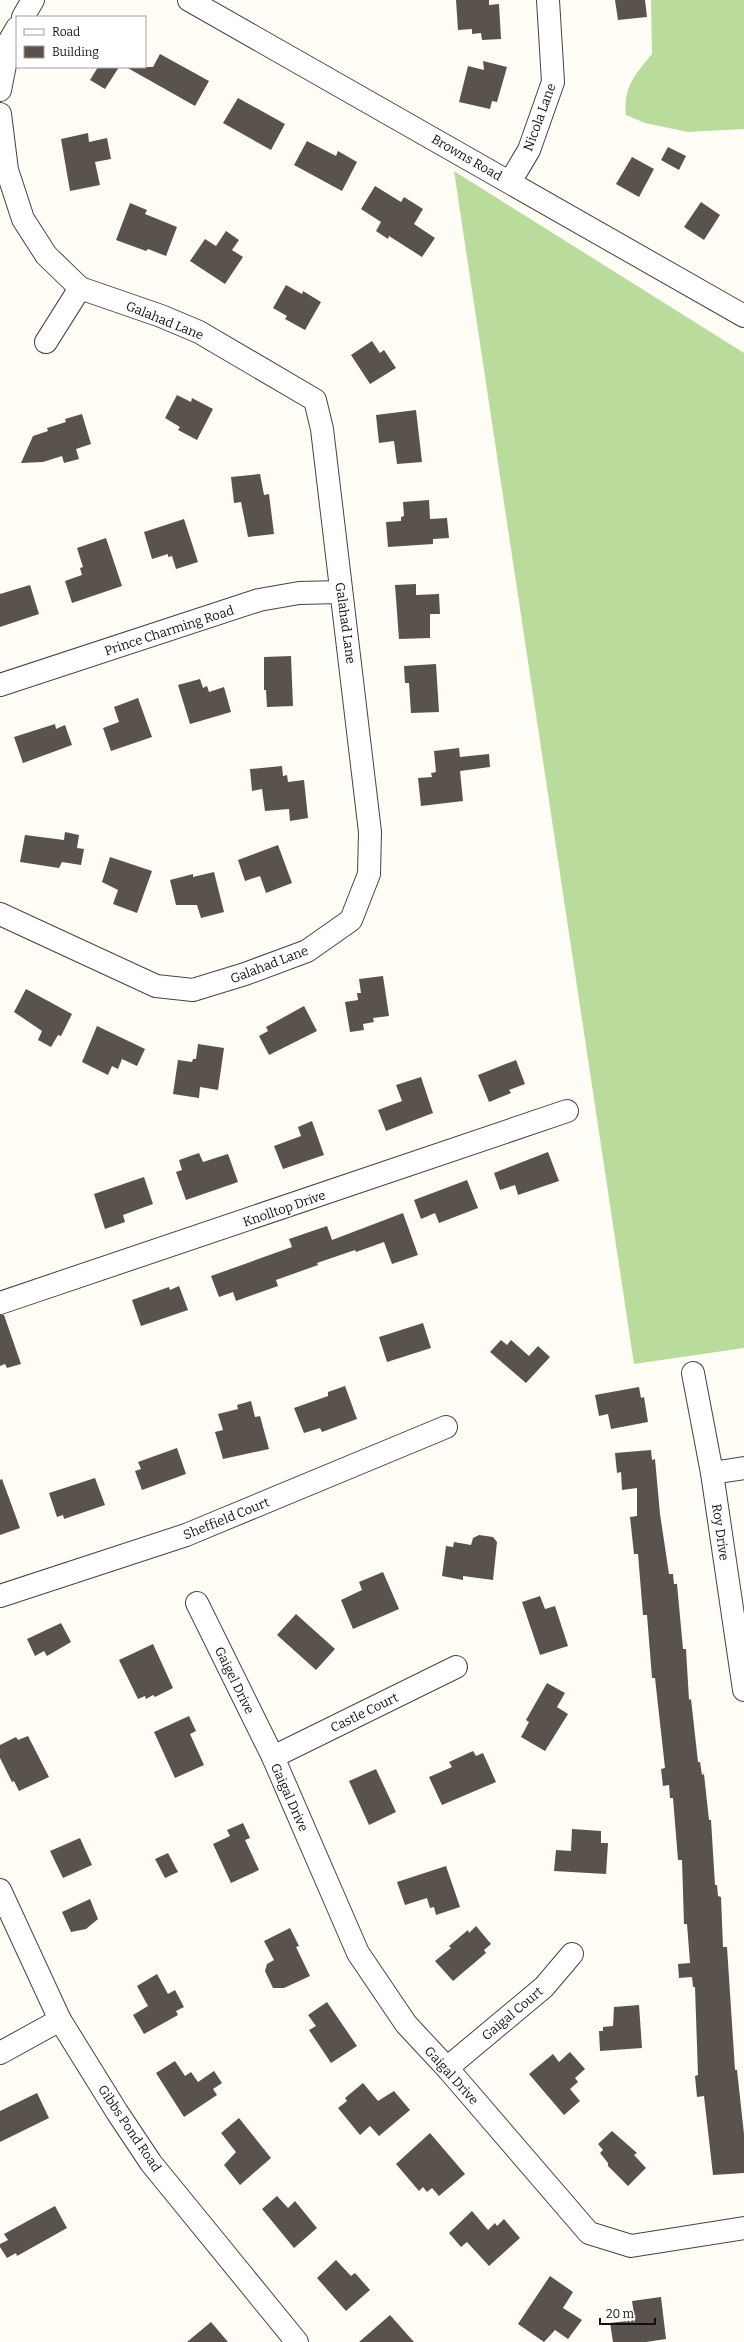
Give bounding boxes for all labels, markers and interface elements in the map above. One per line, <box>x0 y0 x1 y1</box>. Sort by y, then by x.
legend <box>16 16 146 68</box>
text: Road <box>52 25 80 39</box>
text: Building <box>52 45 99 59</box>
street label: Nicola Lane <box>520 81 559 153</box>
street label: Browns Road <box>429 131 505 184</box>
street label: Galahad Lane <box>124 298 206 343</box>
street label: Galahad Lane <box>332 581 359 665</box>
street label: Prince Charming Road <box>103 602 236 658</box>
street label: Galahad Lane <box>228 943 310 986</box>
street label: Knolltop Drive <box>241 1187 328 1230</box>
street label: Sheffield Court <box>181 1494 272 1543</box>
street label: Roy Drive <box>709 1503 732 1561</box>
street label: Gaigel Drive <box>212 1644 257 1716</box>
street label: Castle Court <box>328 1689 401 1735</box>
street label: Gaigal Drive <box>268 1761 311 1834</box>
street label: Gaigal Court <box>479 1983 546 2043</box>
street label: Gaigal Drive <box>422 2043 482 2107</box>
street label: Gibbs Pond Road <box>95 2082 164 2175</box>
scale bar <box>600 2300 655 2326</box>
text: 20 m <box>606 2307 635 2321</box>

